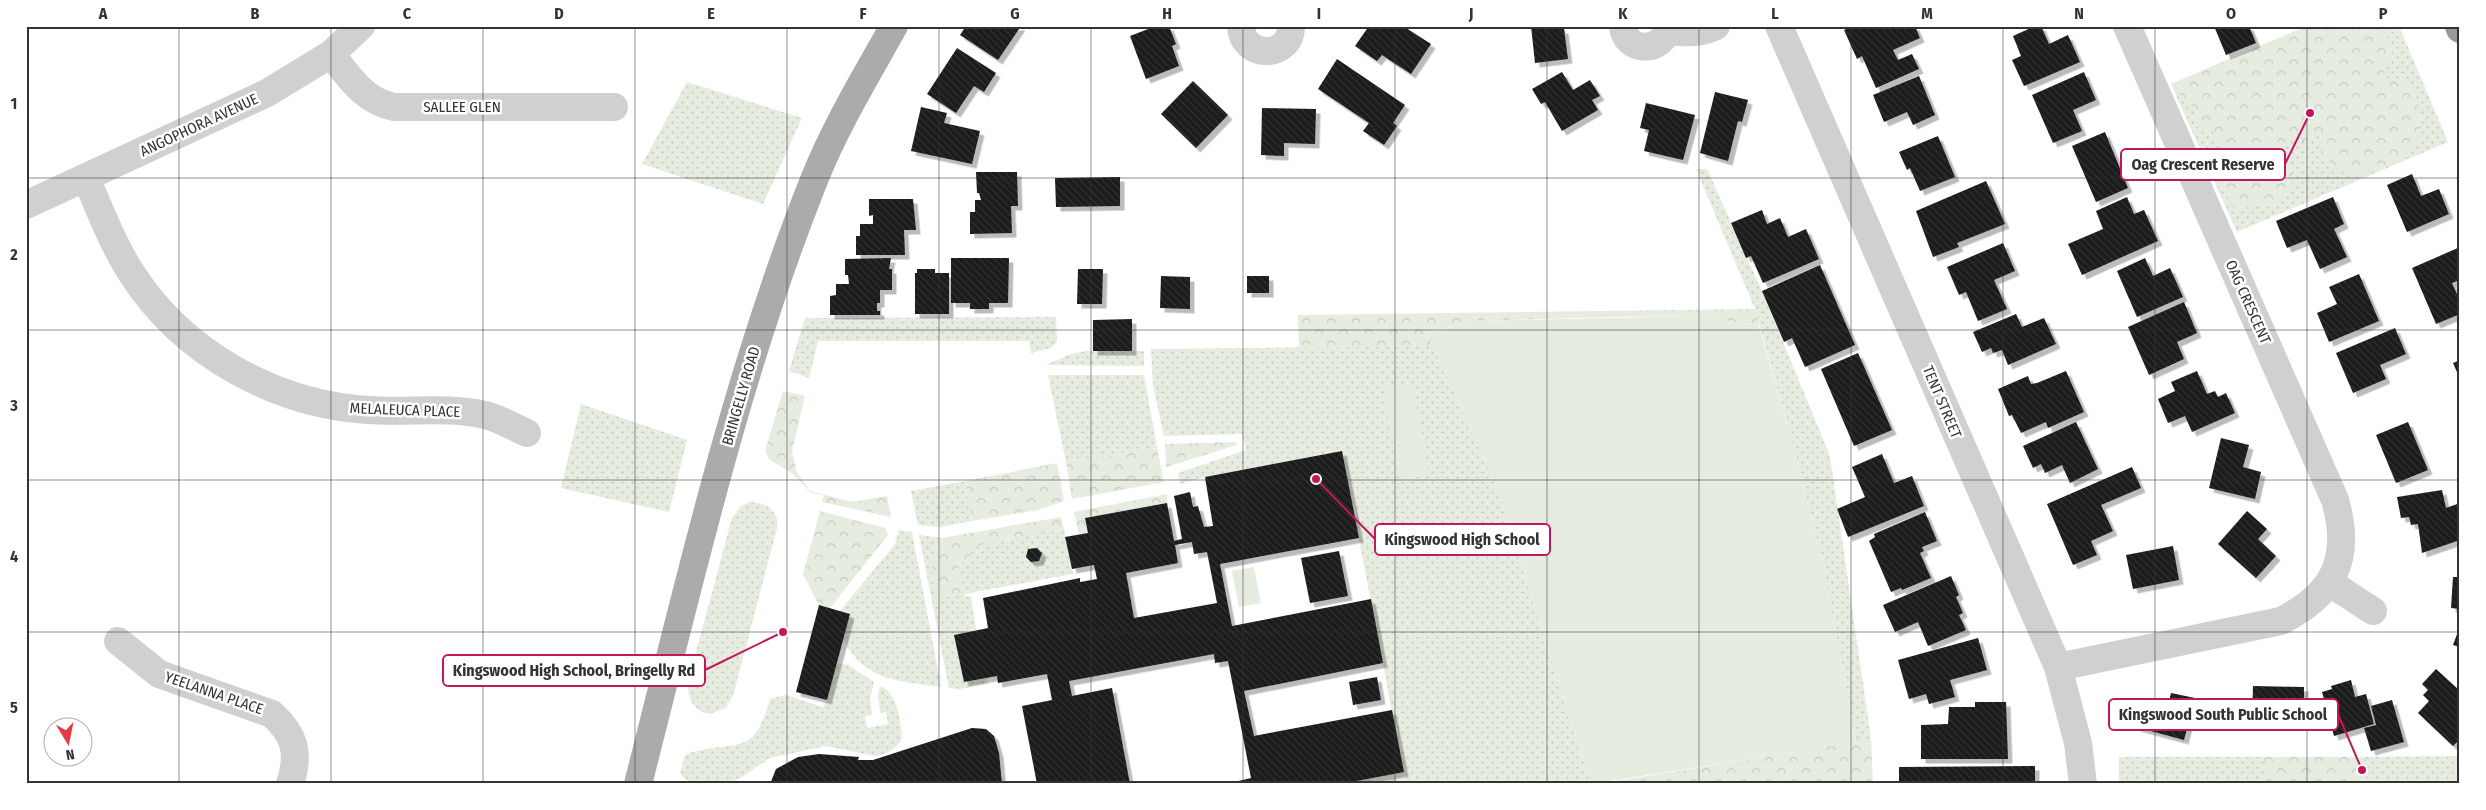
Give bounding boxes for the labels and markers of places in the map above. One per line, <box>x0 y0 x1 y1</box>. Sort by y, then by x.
callout: Oag Crescent Reserve <box>2121 149 2285 180</box>
callout: Kingswood High School <box>1375 524 1550 555</box>
callout: Kingswood High School, Bringelly Rd <box>443 655 705 686</box>
callout: Kingswood South Public School <box>2109 699 2338 730</box>

